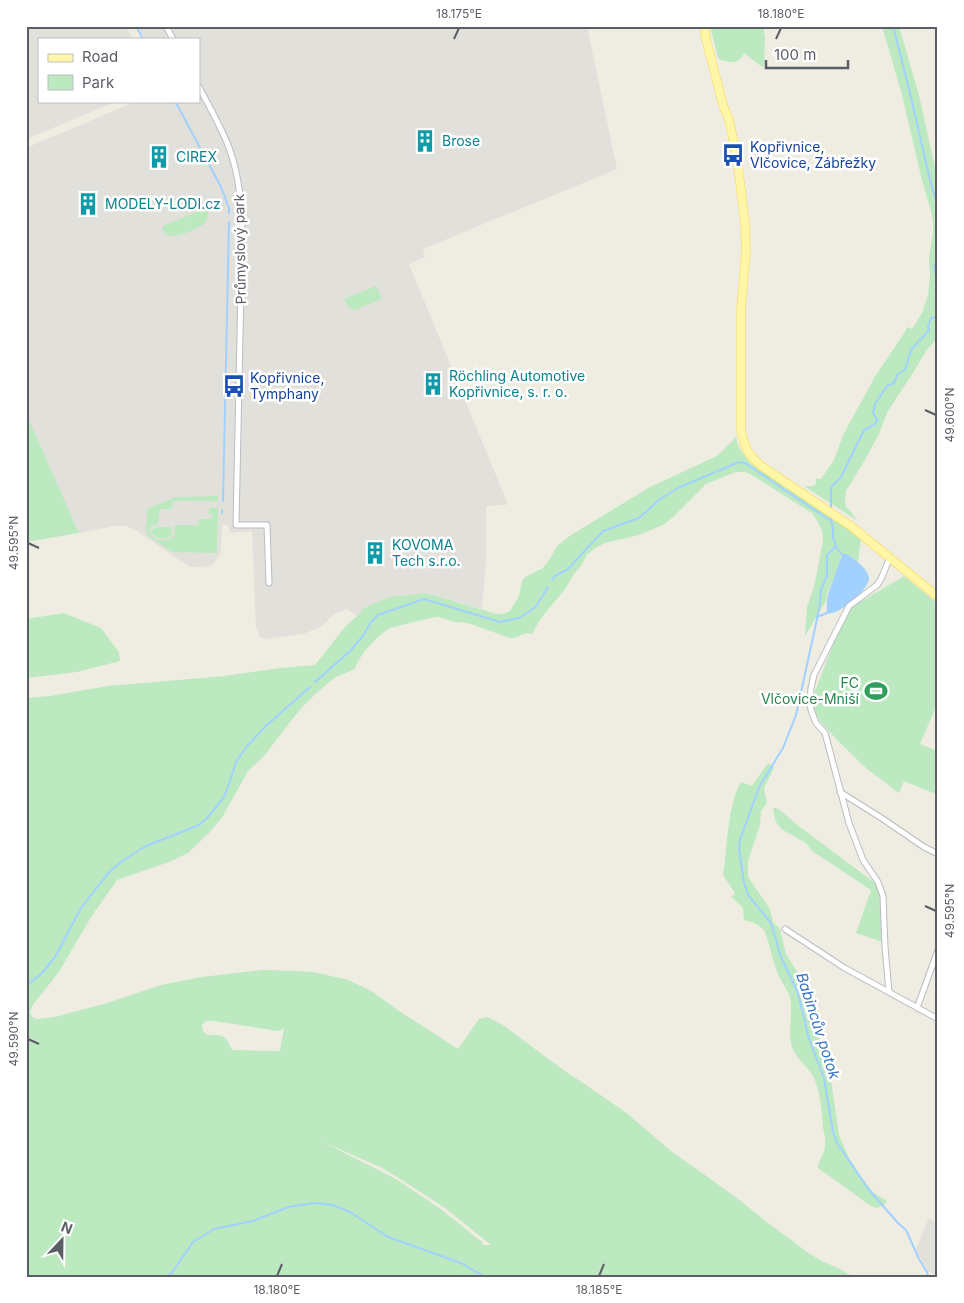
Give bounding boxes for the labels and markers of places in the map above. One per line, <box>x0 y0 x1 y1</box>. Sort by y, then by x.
building icon: Brose <box>412 128 438 154</box>
place label: Brose <box>442 132 480 149</box>
place label: Kopřivnice, Vlčovice, Zábřežky <box>750 138 876 171</box>
bus stop icon: Kopřivnice, Vlčovice, Zábřežky <box>720 142 746 168</box>
building icon: CIREX <box>146 144 172 170</box>
place label: CIREX <box>176 148 217 165</box>
building icon: MODELY-LODI.cz <box>75 191 101 217</box>
place label: MODELY-LODI.cz <box>105 195 221 212</box>
place label: Röchling Automotive Kopřivnice, s. r. o. <box>449 367 585 400</box>
place label: Kopřivnice, Tymphany <box>250 369 324 402</box>
building icon: Röchling Automotive Kopřivnice, s. r. o. <box>420 371 446 397</box>
bus stop icon: Kopřivnice, Tymphany <box>221 373 247 399</box>
place label: KOVOMA Tech s.r.o. <box>392 536 461 569</box>
building icon: KOVOMA Tech s.r.o. <box>362 540 388 566</box>
place label: FC Vlčovice-Mniší <box>761 674 860 707</box>
sports icon: FC Vlčovice-Mniší <box>863 678 889 704</box>

